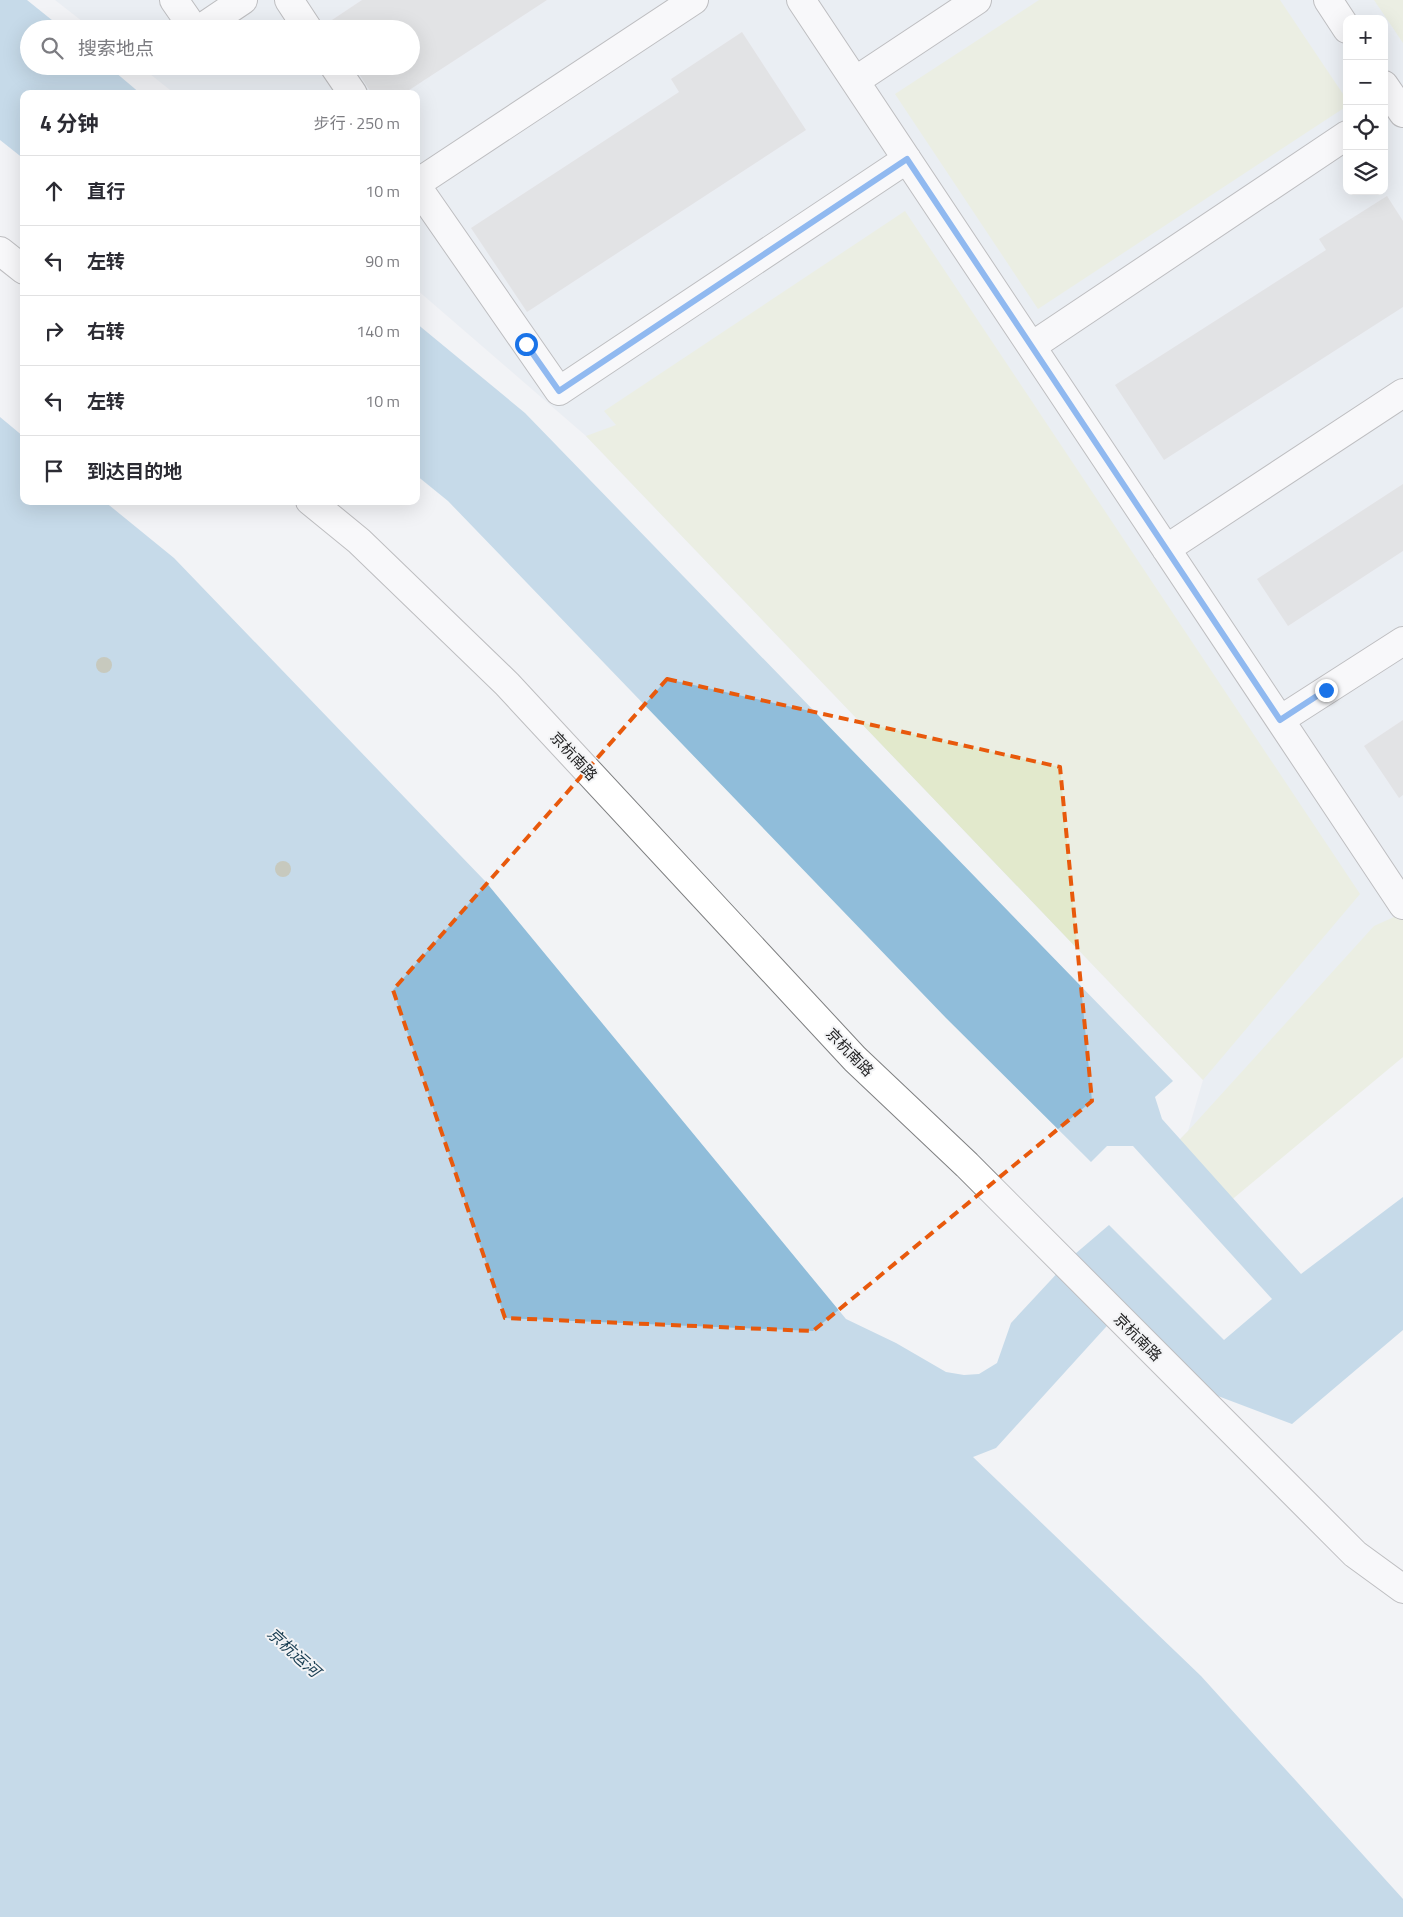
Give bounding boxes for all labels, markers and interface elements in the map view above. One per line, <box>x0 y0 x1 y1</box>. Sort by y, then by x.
map controls <box>1343 15 1388 195</box>
button: + <box>1343 15 1388 60</box>
search box <box>20 20 420 75</box>
text: 搜索地点 <box>78 33 154 62</box>
icon: search <box>38 34 66 62</box>
button: − <box>1343 60 1388 105</box>
button: locate <box>1343 105 1388 150</box>
text: 4 分钟 <box>40 107 98 139</box>
text: 步行 · 250 m <box>314 111 400 135</box>
button: layers <box>1343 150 1388 195</box>
text: 直行 <box>87 176 125 205</box>
icon: ahead <box>40 177 68 205</box>
text: 10 m <box>365 179 400 203</box>
text: 左转 <box>87 246 125 275</box>
icon: left <box>40 247 68 275</box>
text: 90 m <box>365 249 400 273</box>
text: 右转 <box>87 316 125 345</box>
icon: right <box>40 317 68 345</box>
text: 140 m <box>356 319 400 343</box>
route start <box>515 333 538 356</box>
text: 左转 <box>87 386 125 415</box>
icon: left <box>40 387 68 415</box>
text: 10 m <box>365 389 400 413</box>
text: 到达目的地 <box>87 456 182 485</box>
icon: arrive <box>40 457 68 485</box>
route end <box>1315 679 1338 702</box>
street label: 京杭南路 <box>545 726 603 786</box>
street label: 京杭南路 <box>821 1022 879 1082</box>
street label: 京杭南路 <box>1109 1308 1167 1366</box>
water label: 京杭运河 <box>262 1622 328 1684</box>

